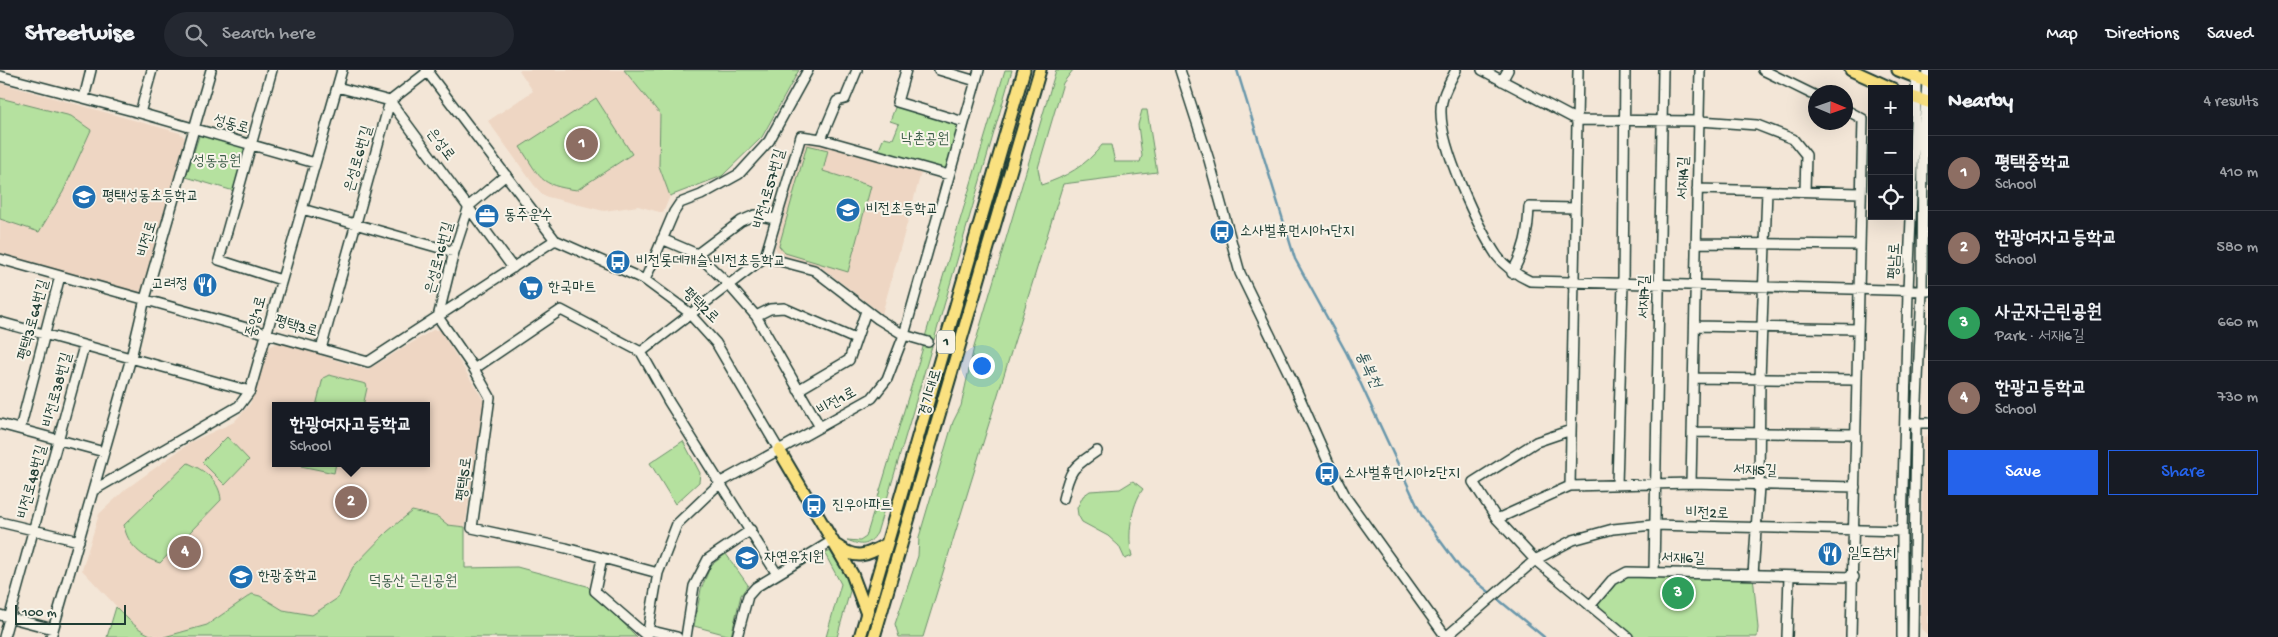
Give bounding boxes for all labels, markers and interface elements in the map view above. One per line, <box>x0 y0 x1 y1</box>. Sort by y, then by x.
search box <box>164 12 514 57</box>
text: Streetwise <box>25 20 134 49</box>
icon: search <box>182 21 210 49</box>
text: Search here <box>222 23 316 46</box>
text: Map <box>2046 24 2078 45</box>
text: Directions <box>2106 24 2179 45</box>
text: Saved <box>2207 24 2253 45</box>
north arrow <box>1808 85 1853 130</box>
map controls <box>1868 85 1913 220</box>
button: + <box>1868 85 1913 130</box>
text: Nearby <box>1948 90 2013 115</box>
text: 4 results <box>2203 93 2258 112</box>
street label: 성동로 <box>211 111 251 139</box>
street label: 은성로6번길 <box>341 124 377 194</box>
street label: 은성로 <box>422 125 458 165</box>
pin: 1 <box>566 125 598 163</box>
button: − <box>1868 130 1913 175</box>
park label: 낙촌공원 <box>901 131 949 149</box>
street label: 비전1로57번길 <box>750 147 790 231</box>
park label: 성동공원 <box>193 153 241 171</box>
text: 평택중학교 <box>1995 153 2071 176</box>
street label: 서재4길 <box>1674 156 1694 200</box>
text: 1 <box>1961 164 1967 183</box>
text: 410 m <box>2220 164 2258 183</box>
button: locate <box>1868 175 1913 220</box>
text: School <box>1995 176 2037 195</box>
school or university icon: 평택성동초등학교 <box>71 184 97 210</box>
place label: 평택성동초등학교 <box>102 188 199 206</box>
school or university icon: 비전초등학교 <box>835 197 861 223</box>
place label: 비전초등학교 <box>866 201 938 219</box>
office icon: 동주운수 <box>474 203 500 229</box>
place label: 동주운수 <box>504 207 552 225</box>
street label: 비전로 <box>134 219 162 259</box>
bus stop icon: 소사벌휴먼시아1단지 <box>1209 219 1235 245</box>
street label: 은성로16번길 <box>422 220 458 296</box>
place label: 소사벌휴먼시아1단지 <box>1240 223 1355 241</box>
text: 한광여자고등학교 <box>1995 228 2117 251</box>
text: 2 <box>1960 239 1968 258</box>
text: 580 m <box>2217 239 2258 258</box>
street label: 평남로 <box>1885 243 1905 279</box>
bus stop icon: 비전롯데캐슬.비전초등학교 <box>605 249 631 275</box>
text: School <box>1995 251 2037 270</box>
place label: 비전롯데캐슬.비전초등학교 <box>636 253 786 271</box>
restaurant icon: 고려정 <box>192 272 218 298</box>
supermarket icon: 한국마트 <box>518 275 544 301</box>
street label: 서재7길 <box>1636 275 1654 319</box>
place label: 고려정 <box>152 276 188 294</box>
street label: 평택3로64번길 <box>15 278 53 362</box>
place label: 한국마트 <box>548 279 596 297</box>
street label: 평택2로 <box>678 284 722 328</box>
street label: 중앙1로 <box>243 294 271 340</box>
text: 사군자근린공원 <box>1995 302 2102 325</box>
street label: 평택3로 <box>272 312 320 342</box>
text: 3 <box>1960 314 1968 333</box>
text: 660 m <box>2218 314 2258 333</box>
text: Park · 서재6길 <box>1995 328 2085 347</box>
road number: 1 <box>937 330 955 354</box>
water label: 통복천 <box>1350 348 1385 393</box>
street label: 비전로38번길 <box>39 351 77 429</box>
your location <box>969 353 995 379</box>
street label: 경기대로 <box>916 367 946 419</box>
text: 한광고등학교 <box>1995 378 2087 401</box>
street label: 비전1로 <box>814 384 860 420</box>
text: 4 <box>1960 389 1968 408</box>
text: 730 m <box>2217 389 2258 408</box>
text: School <box>1995 401 2037 420</box>
popup <box>272 402 430 467</box>
text: 한광여자고등학교 <box>290 415 412 438</box>
text: School <box>290 438 331 457</box>
street label: 비전로48번길 <box>15 443 51 521</box>
button: Save <box>1948 450 2098 495</box>
button: Share <box>2108 450 2258 495</box>
street label: 평택5로 <box>453 456 477 502</box>
bus stop icon: 소사벌휴먼시아2단지 <box>1314 461 1340 487</box>
street label: 서재5길 <box>1733 461 1777 481</box>
place label: 소사벌휴먼시아2단지 <box>1344 465 1460 483</box>
pin: 2 <box>335 483 367 521</box>
bus stop icon: 진우아파트 <box>801 493 827 519</box>
place label: 진우아파트 <box>832 497 892 515</box>
street label: 비전2로 <box>1685 504 1729 524</box>
pin: 4 <box>169 533 201 571</box>
restaurant icon: 일도참치 <box>1817 541 1843 567</box>
school or university icon: 자연유치원 <box>734 545 760 571</box>
place label: 일도참치 <box>1848 545 1896 563</box>
place label: 자연유치원 <box>764 549 824 567</box>
street label: 서재6길 <box>1661 550 1705 568</box>
school or university icon: 한광중학교 <box>228 564 254 590</box>
place label: 한광중학교 <box>258 568 318 586</box>
park label: 덕동산 근린공원 <box>369 573 457 591</box>
pin: 3 <box>1662 574 1694 612</box>
scale bar <box>15 602 126 625</box>
text: 100 m <box>22 605 57 622</box>

